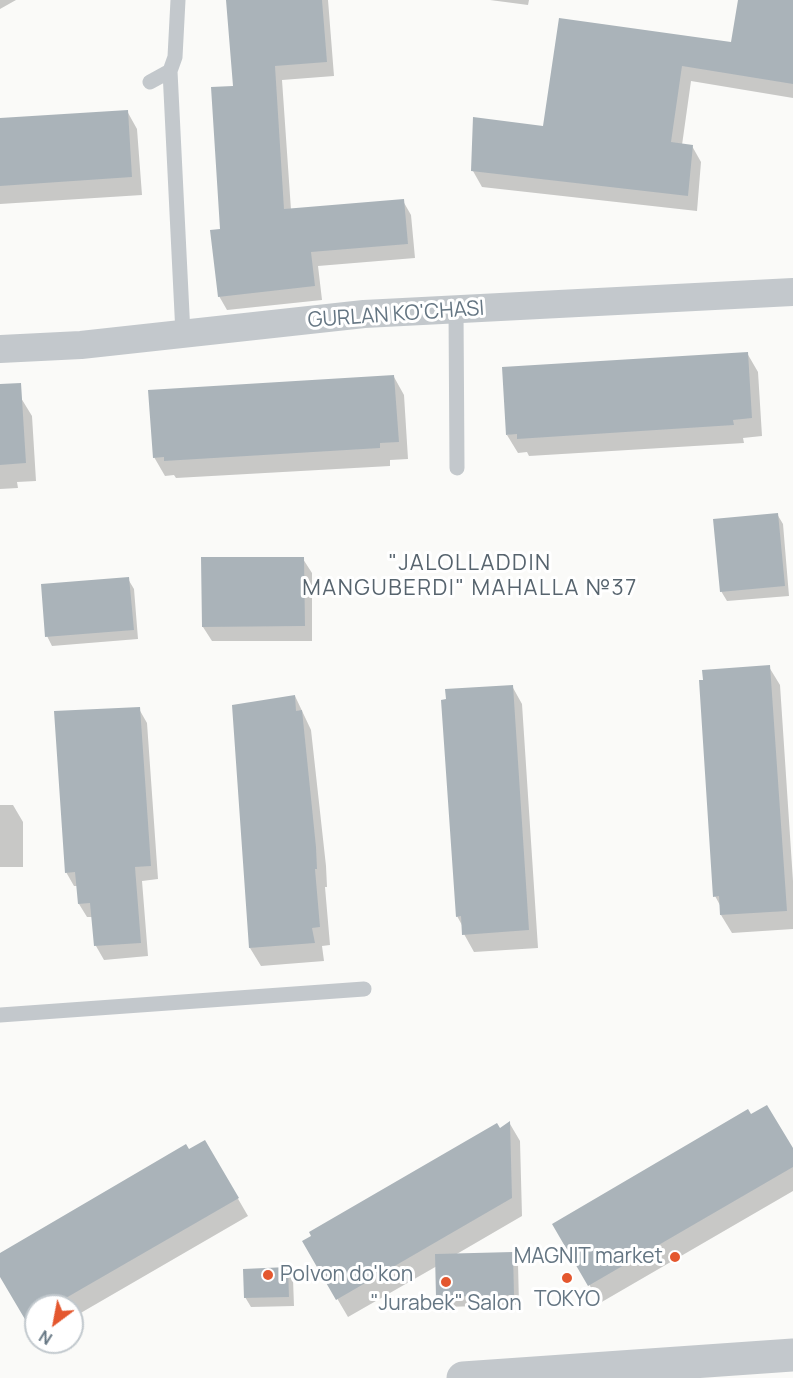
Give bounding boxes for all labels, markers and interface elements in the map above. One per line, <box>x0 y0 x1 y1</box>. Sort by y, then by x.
street label: GURLAN KO'CHASI <box>307 296 485 334</box>
district label: "JALOLLADDIN MANGUBERDI" MAHALLA №37 <box>302 551 638 602</box>
place label: MAGNIT market <box>514 1244 663 1270</box>
marker: MAGNIT market <box>668 1250 682 1264</box>
place label: Polvon do'kon <box>280 1262 413 1288</box>
marker: Polvon do'kon <box>261 1268 275 1282</box>
marker: TOKYO <box>560 1271 574 1285</box>
marker: "Jurabek" Salon <box>439 1275 453 1289</box>
place label: TOKYO <box>534 1287 600 1313</box>
place label: "Jurabek" Salon <box>370 1291 522 1317</box>
north arrow <box>24 1294 84 1354</box>
text: N <box>35 1325 56 1350</box>

